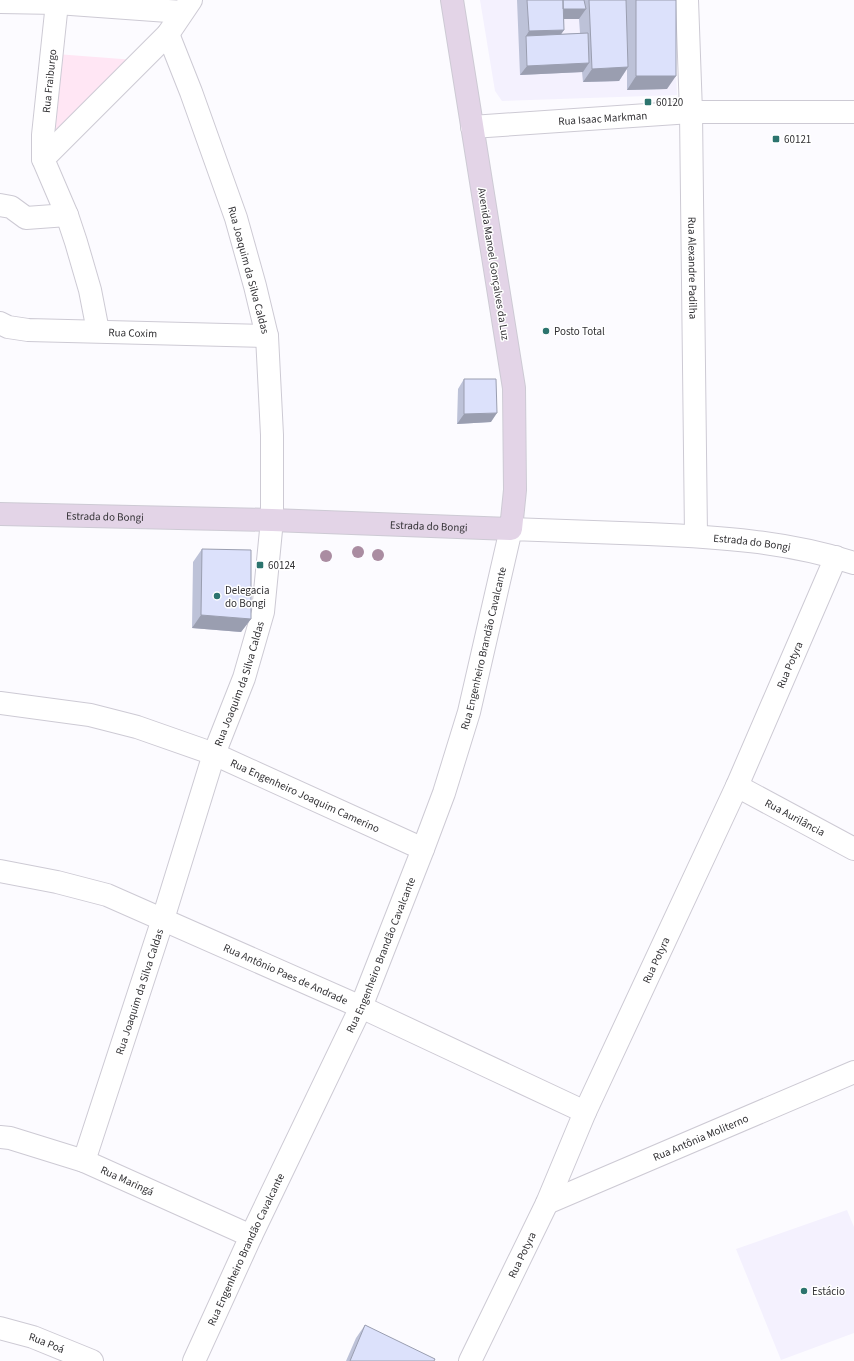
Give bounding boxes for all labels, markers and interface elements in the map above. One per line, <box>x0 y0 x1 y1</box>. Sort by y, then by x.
street label: Rua Fraiburgo <box>39 48 60 114</box>
place label: 60120 <box>656 95 683 110</box>
marker: 60120 <box>643 97 653 107</box>
street label: Rua Isaac Markman <box>558 108 648 129</box>
place label: 60121 <box>784 132 811 147</box>
marker: 60121 <box>771 134 781 144</box>
street label: Avenida Manoel Gonçalves da Luz <box>474 187 513 342</box>
street label: Rua Joaquim da Silva Caldas <box>224 205 273 336</box>
street label: Rua Alexandre Padilha <box>684 217 700 319</box>
place label: Posto Total <box>554 324 605 339</box>
street label: Rua Coxim <box>108 325 157 341</box>
marker: Posto Total <box>541 326 551 336</box>
street label: Estrada do Bongi <box>66 508 144 525</box>
street label: Estrada do Bongi <box>390 517 468 535</box>
street label: Estrada do Bongi <box>713 531 792 555</box>
place label: 60124 <box>268 558 296 573</box>
marker: 60124 <box>255 560 265 570</box>
street label: Rua Engenheiro Brandão Cavalcante <box>457 565 510 732</box>
place label: Delegacia do Bongi <box>225 583 270 611</box>
marker: Delegacia do Bongi <box>212 591 222 601</box>
street label: Rua Joaquim da Silva Caldas <box>211 619 268 749</box>
street label: Rua Potyra <box>773 639 807 691</box>
street label: Rua Engenheiro Joaquim Camerino <box>228 755 382 836</box>
street label: Rua Aurilância <box>762 795 828 840</box>
street label: Rua Engenheiro Brandão Cavalcante <box>343 875 419 1036</box>
street label: Rua Joaquim da Silva Caldas <box>112 927 167 1057</box>
street label: Rua Potyra <box>639 935 674 986</box>
street label: Rua Antônio Paes de Andrade <box>221 940 351 1008</box>
street label: Rua Antônia Moliterno <box>651 1111 751 1165</box>
street label: Rua Maringá <box>98 1162 156 1199</box>
street label: Rua Engenheiro Brandão Cavalcante <box>204 1170 288 1328</box>
street label: Rua Potyra <box>505 1230 540 1281</box>
place label: Estácio <box>812 1284 845 1299</box>
marker: Estácio <box>799 1286 809 1296</box>
street label: Rua Poá <box>27 1329 67 1357</box>

